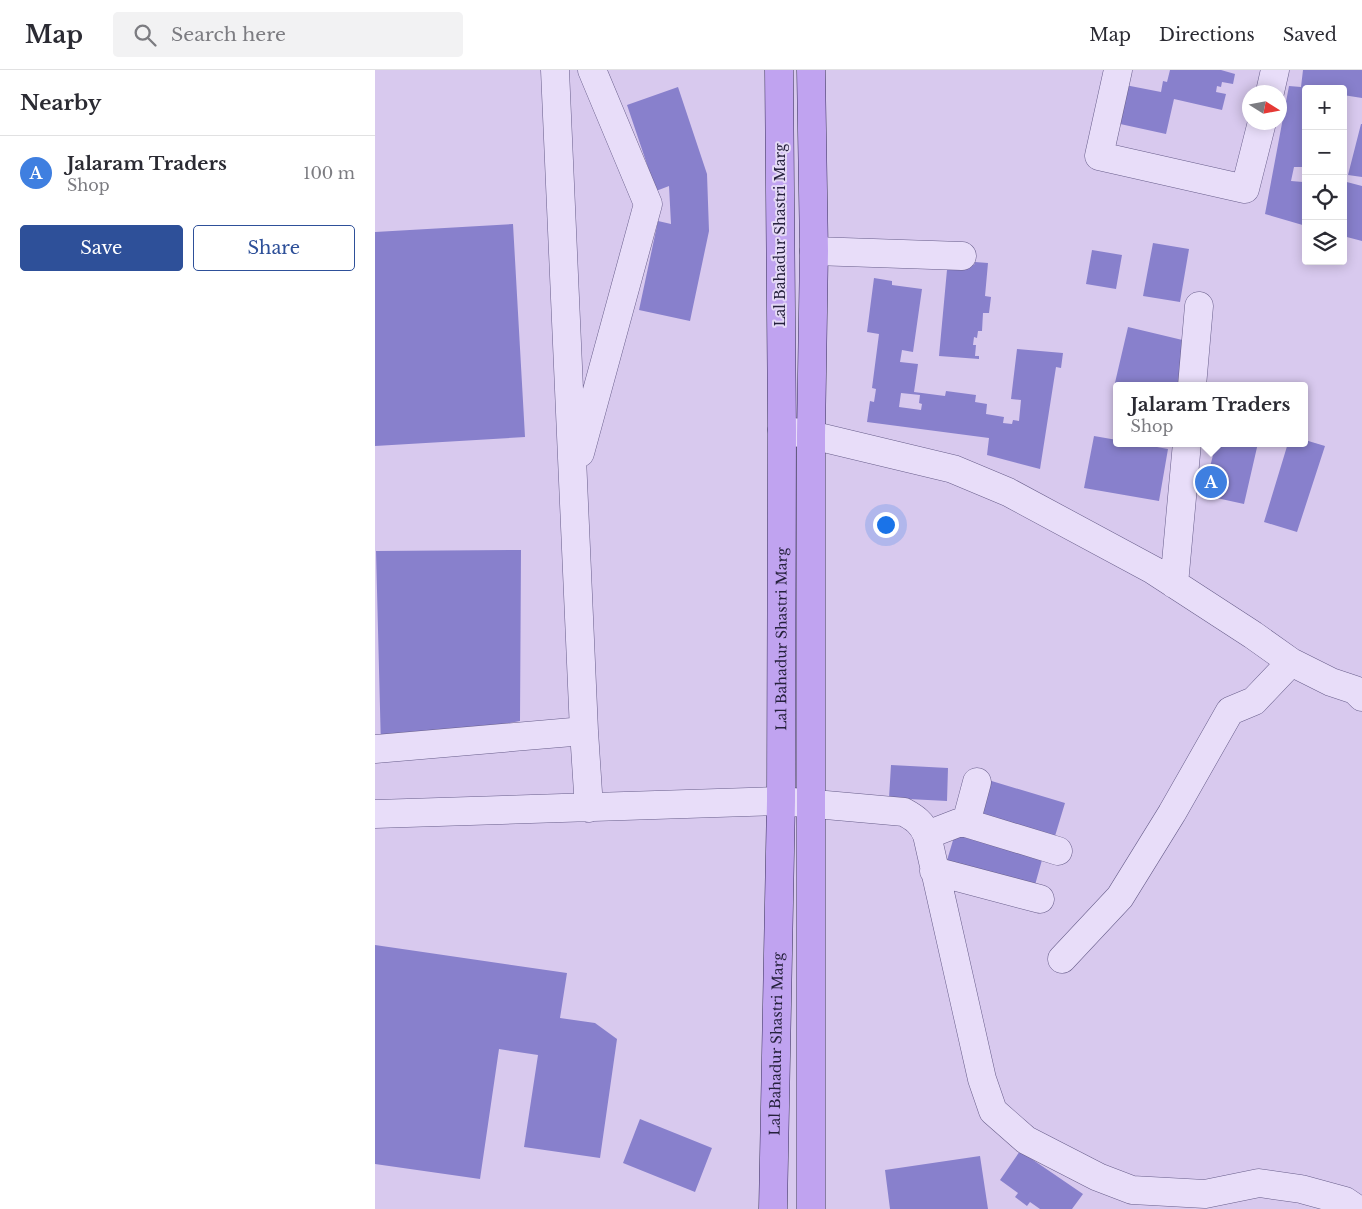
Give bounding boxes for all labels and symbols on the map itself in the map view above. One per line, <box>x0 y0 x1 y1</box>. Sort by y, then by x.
north arrow <box>1242 85 1287 130</box>
street label: Lal Bahadur Shastri Marg <box>771 143 789 327</box>
pin: A <box>1195 463 1227 501</box>
your location <box>873 512 899 538</box>
street label: Lal Bahadur Shastri Marg <box>772 547 791 731</box>
street label: Lal Bahadur Shastri Marg <box>765 952 787 1136</box>

